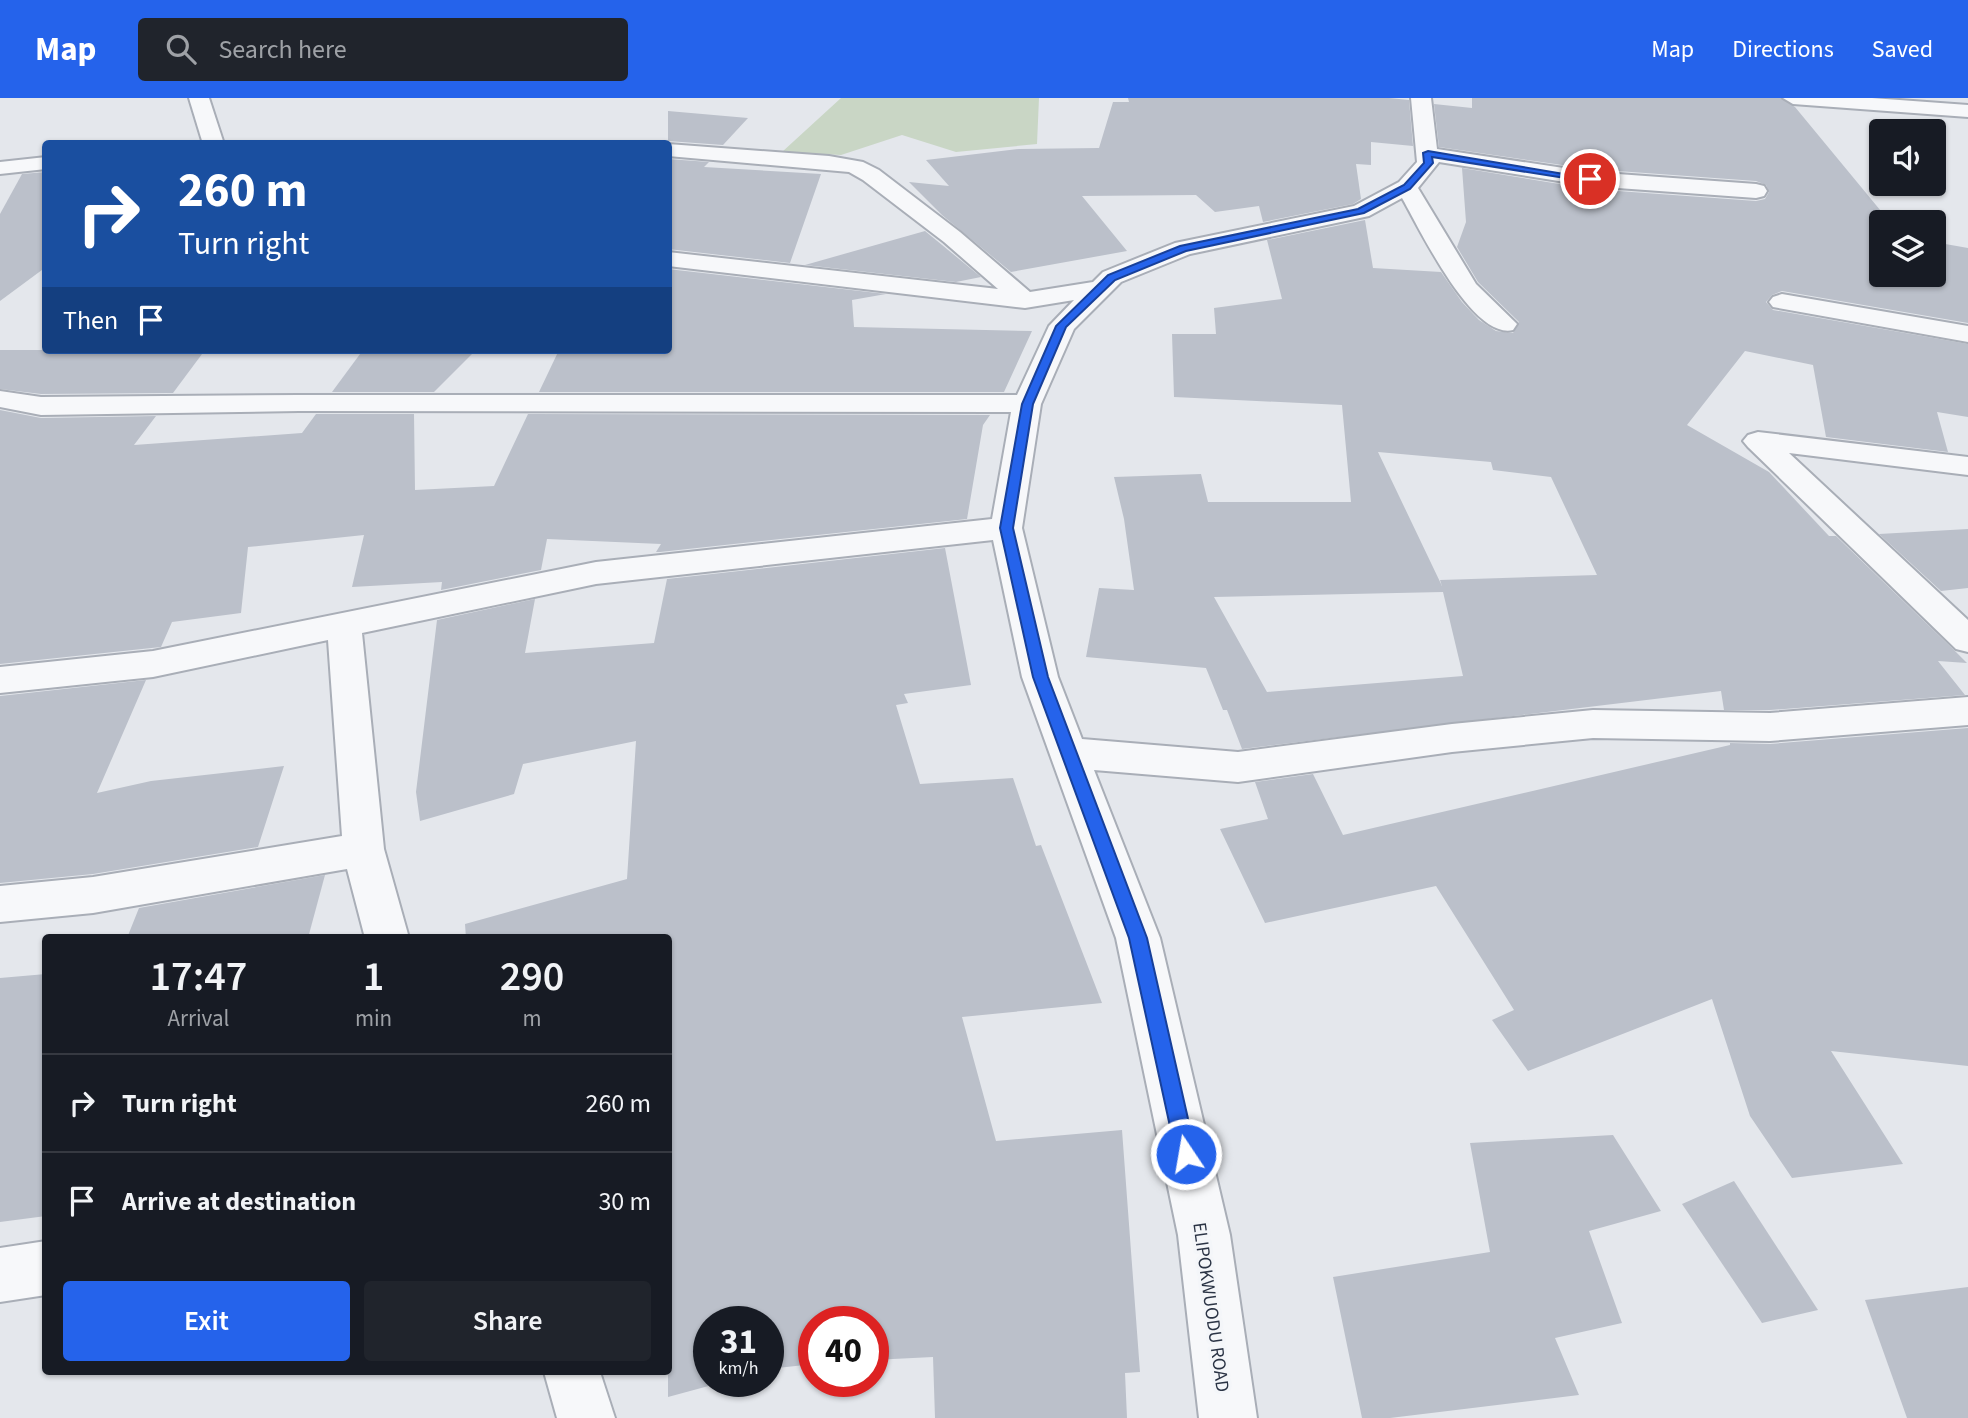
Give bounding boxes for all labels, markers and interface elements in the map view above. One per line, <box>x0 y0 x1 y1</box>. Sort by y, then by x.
search box <box>138 18 628 81</box>
text: Map <box>35 26 96 73</box>
icon: search <box>162 30 200 68</box>
text: Search here <box>218 31 347 68</box>
text: Map <box>1651 32 1694 67</box>
text: Directions <box>1732 32 1834 67</box>
text: Saved <box>1872 32 1933 67</box>
map controls <box>1869 119 1946 287</box>
button: sound <box>1869 119 1946 196</box>
pin <box>1560 149 1620 209</box>
text: 260 m <box>178 156 307 226</box>
icon: arrive <box>1571 160 1609 198</box>
icon: right <box>63 168 154 259</box>
button: layers <box>1869 210 1946 287</box>
text: Turn right <box>178 221 309 267</box>
icon: arrive <box>132 301 170 339</box>
text: Then <box>63 302 118 339</box>
text: 17:47 <box>150 947 247 1007</box>
text: 1 <box>363 947 384 1007</box>
text: 290 <box>500 947 564 1007</box>
text: Arrival <box>168 1002 229 1035</box>
text: min <box>355 1002 392 1035</box>
text: m <box>523 1002 542 1035</box>
icon: right <box>63 1084 101 1122</box>
text: Turn right <box>122 1085 237 1122</box>
text: 260 m <box>585 1085 651 1122</box>
position arrow <box>1149 1117 1223 1191</box>
icon: arrive <box>63 1182 101 1220</box>
text: Arrive at destination <box>122 1183 356 1220</box>
text: 30 m <box>598 1183 651 1220</box>
street label: ELIPOKWUODU ROAD <box>1185 1221 1236 1394</box>
button: Exit <box>63 1281 350 1361</box>
button: Share <box>364 1281 651 1361</box>
speed limit sign: 40 <box>798 1306 889 1397</box>
text: 31 <box>720 1317 757 1367</box>
text: km/h <box>719 1356 758 1381</box>

